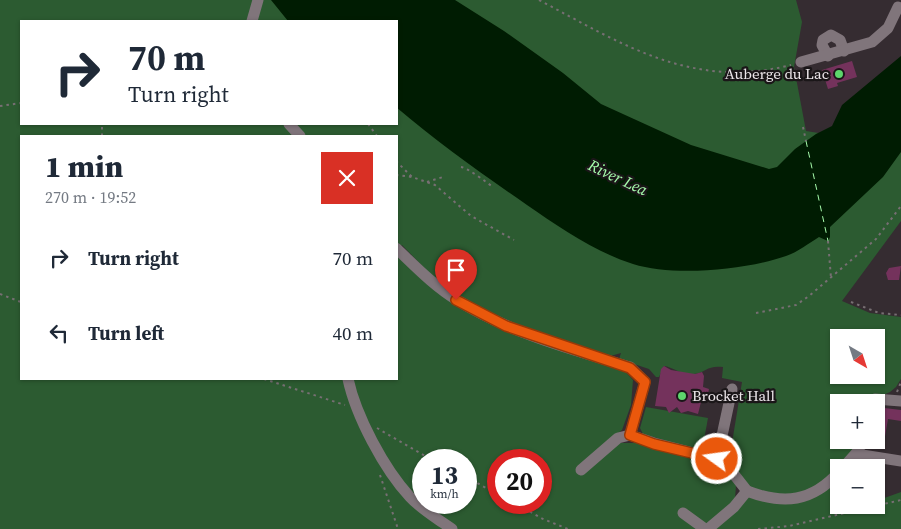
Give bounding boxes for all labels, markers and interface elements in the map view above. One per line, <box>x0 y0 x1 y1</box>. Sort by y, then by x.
text: 70 m <box>128 34 205 82</box>
icon: right <box>45 40 110 105</box>
place label: Auberge du Lac <box>725 63 829 84</box>
marker: Auberge du Lac <box>833 68 845 80</box>
text: Turn right <box>128 79 229 109</box>
text: 1 min <box>45 146 123 187</box>
button: close <box>321 152 373 204</box>
water label: River Lea <box>584 153 652 201</box>
text: 270 m · 19:52 <box>45 186 136 208</box>
icon: right <box>45 244 73 272</box>
text: Turn right <box>88 245 179 271</box>
text: 70 m <box>332 245 373 271</box>
pin <box>435 249 477 300</box>
icon: arrive <box>442 256 470 284</box>
icon: left <box>45 319 73 347</box>
text: Turn left <box>88 320 164 346</box>
text: 40 m <box>332 320 373 346</box>
north arrow <box>830 329 885 384</box>
map controls <box>830 329 885 514</box>
place label: Brocket Hall <box>692 385 776 406</box>
marker: Brocket Hall <box>676 390 688 402</box>
button: + <box>830 394 885 449</box>
position arrow <box>690 432 742 484</box>
speed limit sign: 20 <box>487 449 552 514</box>
text: 13 <box>431 458 458 492</box>
button: − <box>830 459 885 514</box>
text: km/h <box>430 486 459 502</box>

